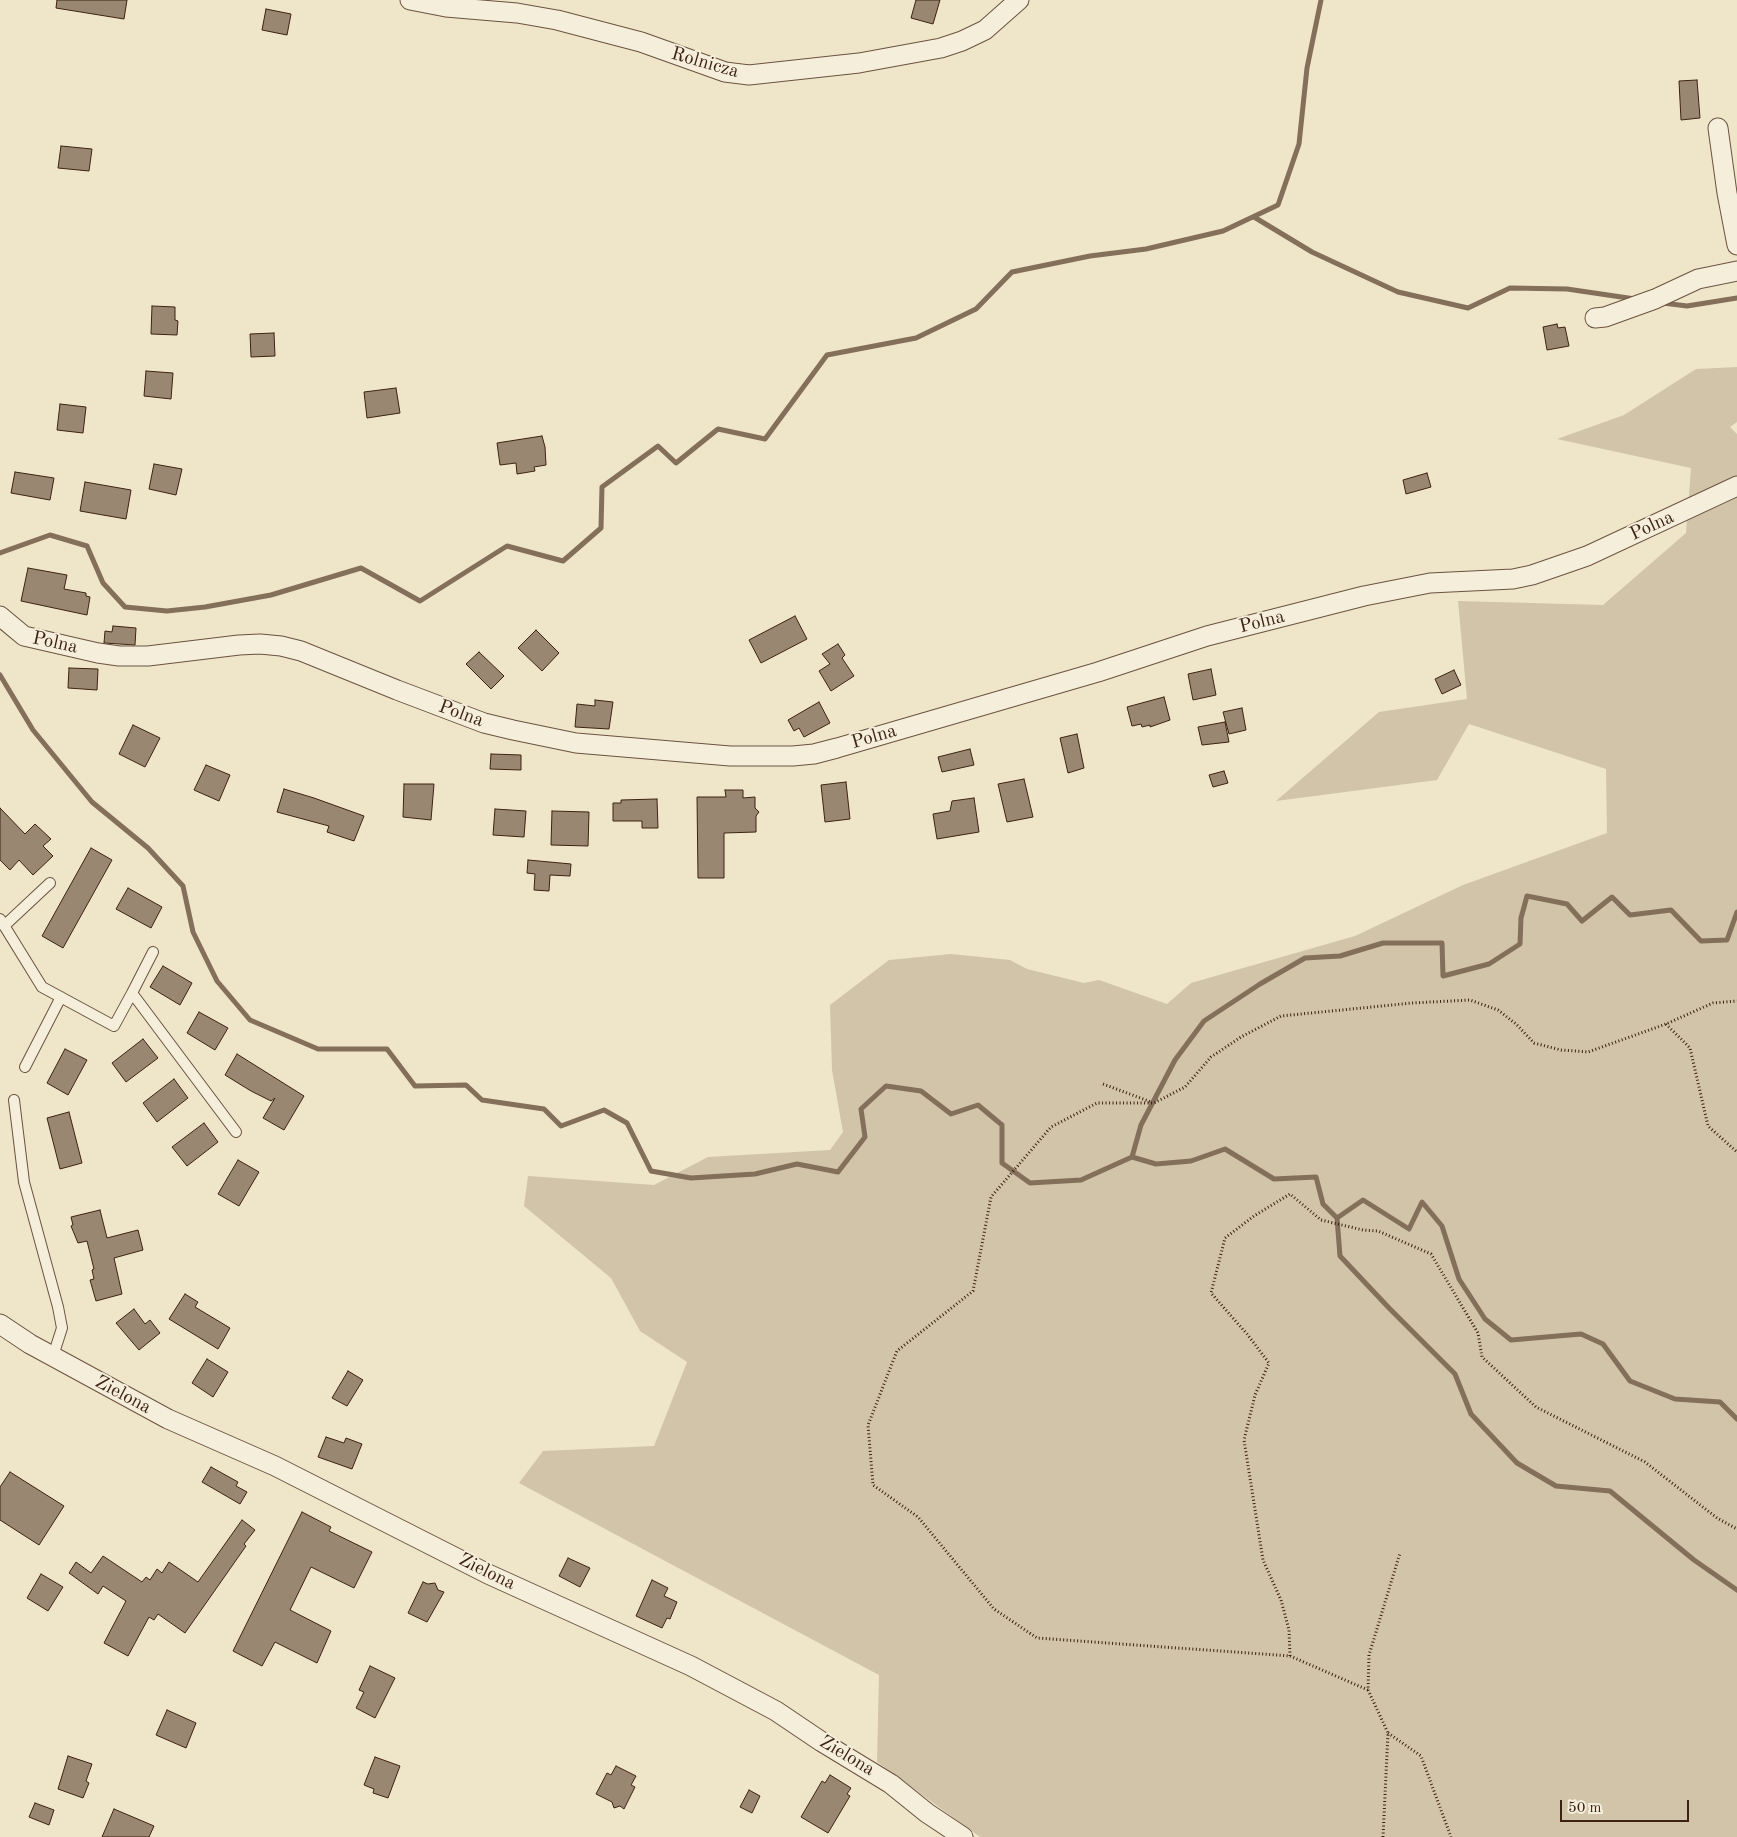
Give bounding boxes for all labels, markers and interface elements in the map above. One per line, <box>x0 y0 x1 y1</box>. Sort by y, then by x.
street label: Rolnicza <box>668 42 742 84</box>
street label: Polna <box>1626 506 1678 546</box>
street label: Polna <box>1237 605 1287 639</box>
street label: Polna <box>30 627 80 659</box>
street label: Polna <box>435 695 487 733</box>
street label: Polna <box>849 720 899 754</box>
street label: Zielona <box>91 1371 155 1419</box>
street label: Zielona <box>455 1549 519 1595</box>
street label: Zielona <box>815 1731 879 1781</box>
scale bar <box>1562 1790 1691 1822</box>
text: 50 m <box>1568 1801 1602 1816</box>

